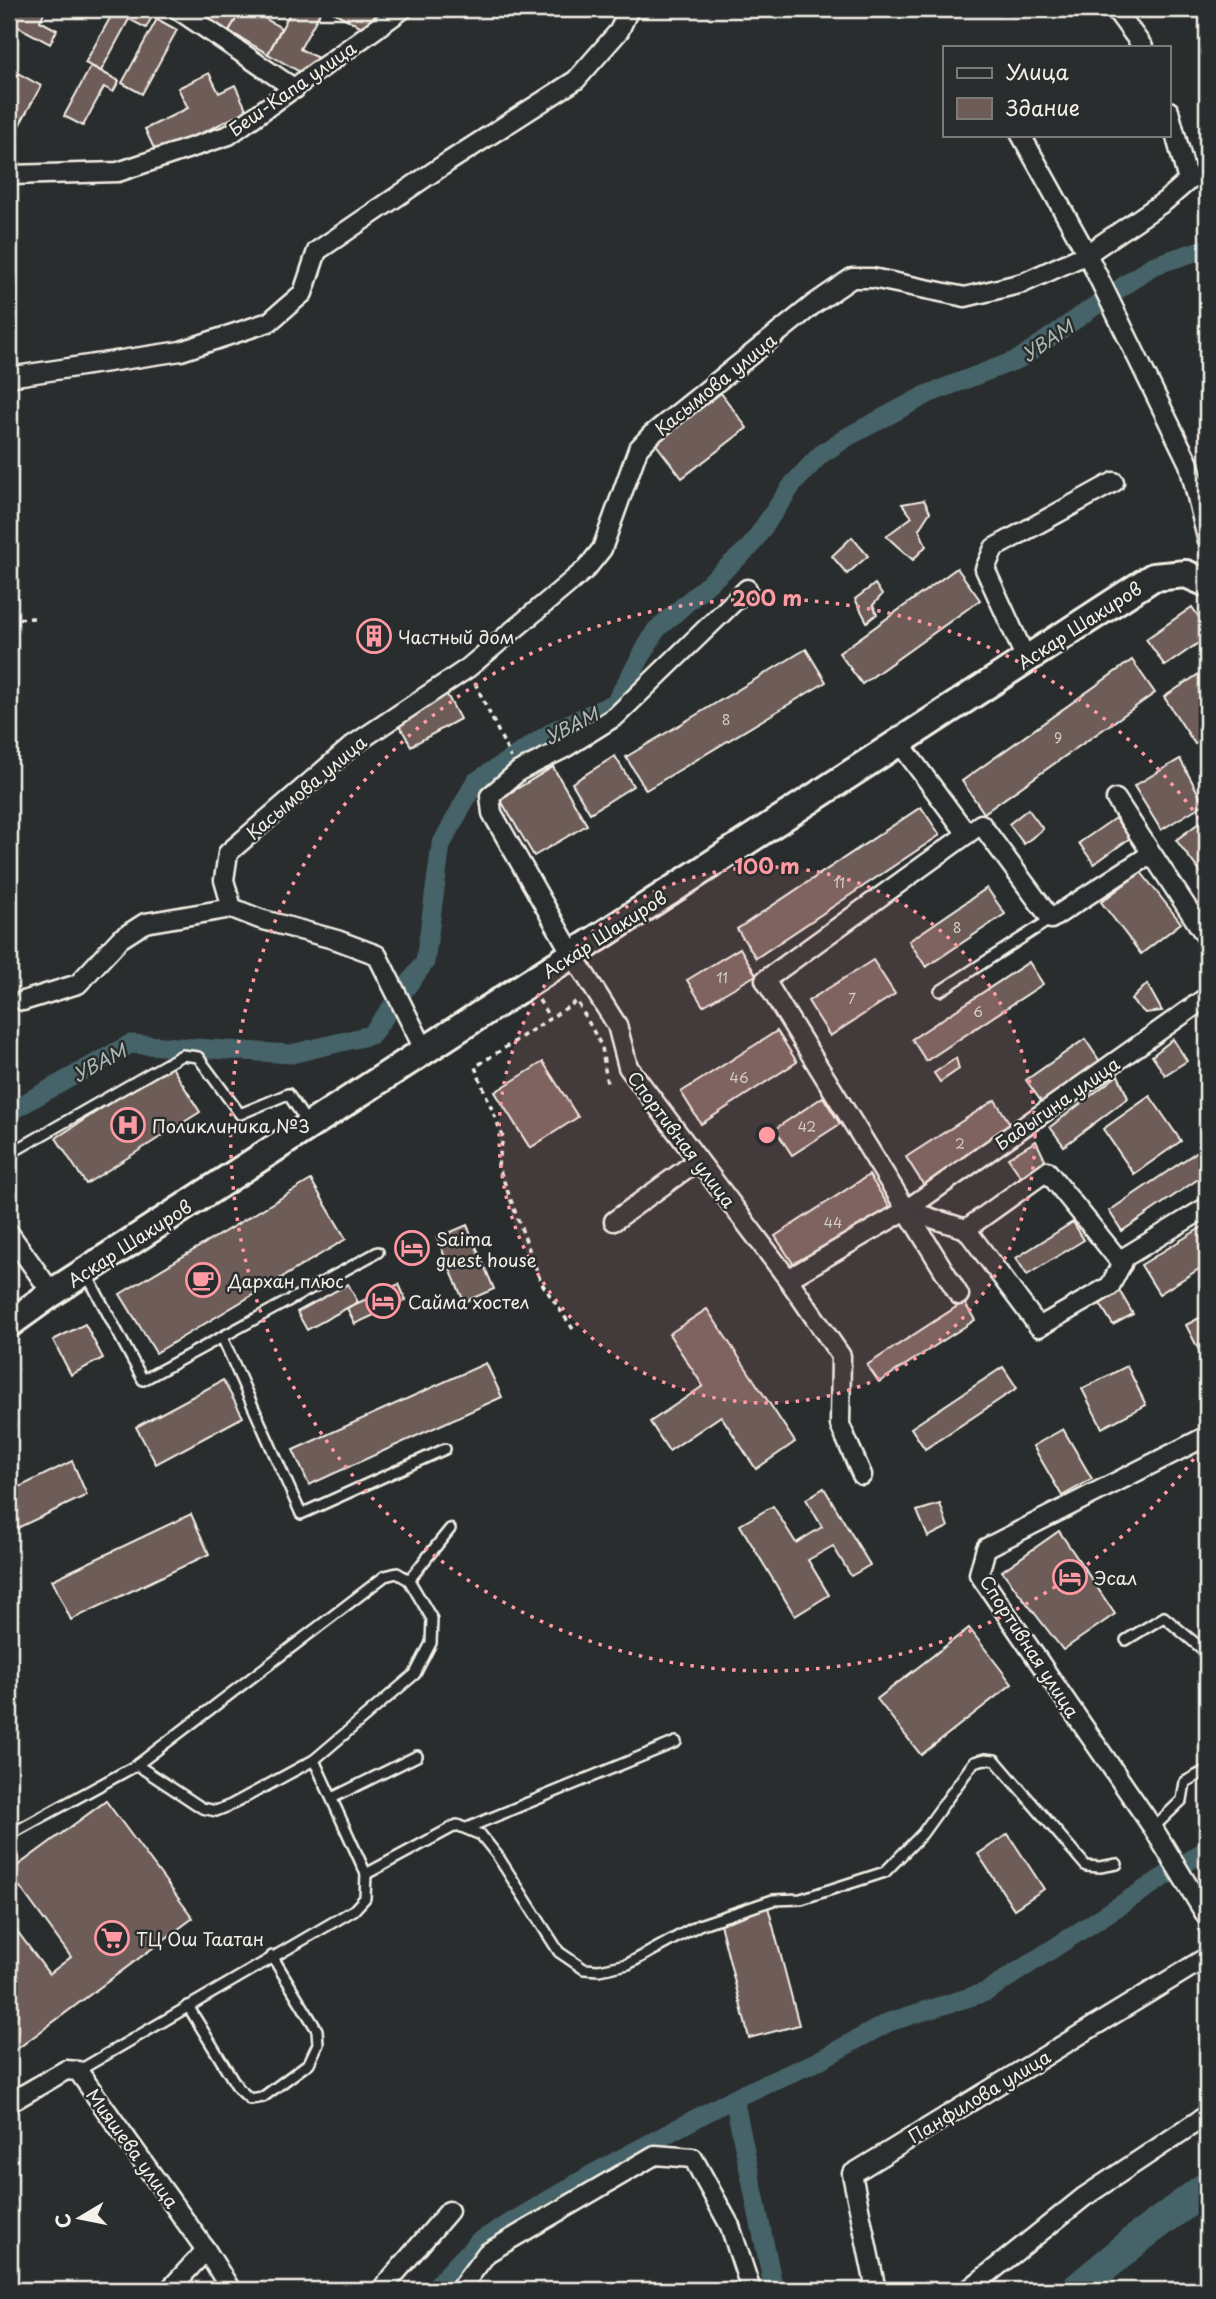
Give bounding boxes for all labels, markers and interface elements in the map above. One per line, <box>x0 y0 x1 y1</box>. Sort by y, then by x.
street label: Беш-Капа улица <box>223 34 362 142</box>
legend <box>943 46 1170 136</box>
text: Улица <box>1006 55 1069 87</box>
text: Здание <box>1006 91 1080 123</box>
water label: УВАМ <box>1016 311 1080 368</box>
street label: Касымова улица <box>648 326 782 442</box>
street label: Аскар Шакиров <box>1011 575 1147 675</box>
text: 200 m <box>732 581 802 613</box>
building icon: Частный дом <box>355 617 393 655</box>
place label: Частный дом <box>398 623 514 650</box>
water label: УВАМ <box>539 699 605 750</box>
house number: 8 <box>722 709 730 730</box>
house number: 9 <box>1054 727 1062 748</box>
street label: Касымова улица <box>240 728 373 846</box>
text: 100 m <box>734 849 800 881</box>
house number: 11 <box>833 872 845 893</box>
street label: Аскар Шакиров <box>536 884 672 984</box>
house number: 8 <box>953 917 961 938</box>
house number: 11 <box>716 967 728 988</box>
house number: 7 <box>848 988 856 1009</box>
house number: 6 <box>973 1001 983 1022</box>
water label: УВАМ <box>67 1035 133 1088</box>
street label: Бадыгина улица <box>989 1050 1125 1156</box>
street label: Спортивная улица <box>621 1065 743 1214</box>
house number: 46 <box>729 1067 749 1088</box>
hospital icon: Поликлиника №3 <box>109 1106 147 1144</box>
place label: Поликлиника №3 <box>152 1112 310 1139</box>
house number: 42 <box>798 1116 816 1137</box>
centre of rings <box>755 1123 779 1147</box>
house number: 2 <box>955 1133 965 1154</box>
street label: Аскар Шакиров <box>61 1193 197 1293</box>
house number: 44 <box>824 1212 842 1233</box>
place label: Saima guest house <box>436 1225 537 1273</box>
hotel icon: Saima guest house <box>393 1229 431 1267</box>
cafe icon: Дархан плюс <box>184 1261 222 1299</box>
place label: Дархан плюс <box>227 1267 344 1294</box>
hotel icon: Сайма хостел <box>364 1282 402 1320</box>
place label: Сайма хостел <box>408 1288 529 1315</box>
hotel icon: Эсал <box>1051 1558 1089 1596</box>
place label: Эсал <box>1094 1564 1137 1591</box>
street label: Спортивная улица <box>974 1569 1087 1723</box>
supermarket icon: ТЦ Ош Таатан <box>93 1919 131 1957</box>
place label: ТЦ Ош Таатан <box>136 1925 264 1952</box>
street label: Панфилова улица <box>903 2042 1056 2149</box>
street label: Мияшева улица <box>80 2082 186 2214</box>
north arrow <box>46 2184 116 2254</box>
text: С <box>47 2212 77 2231</box>

